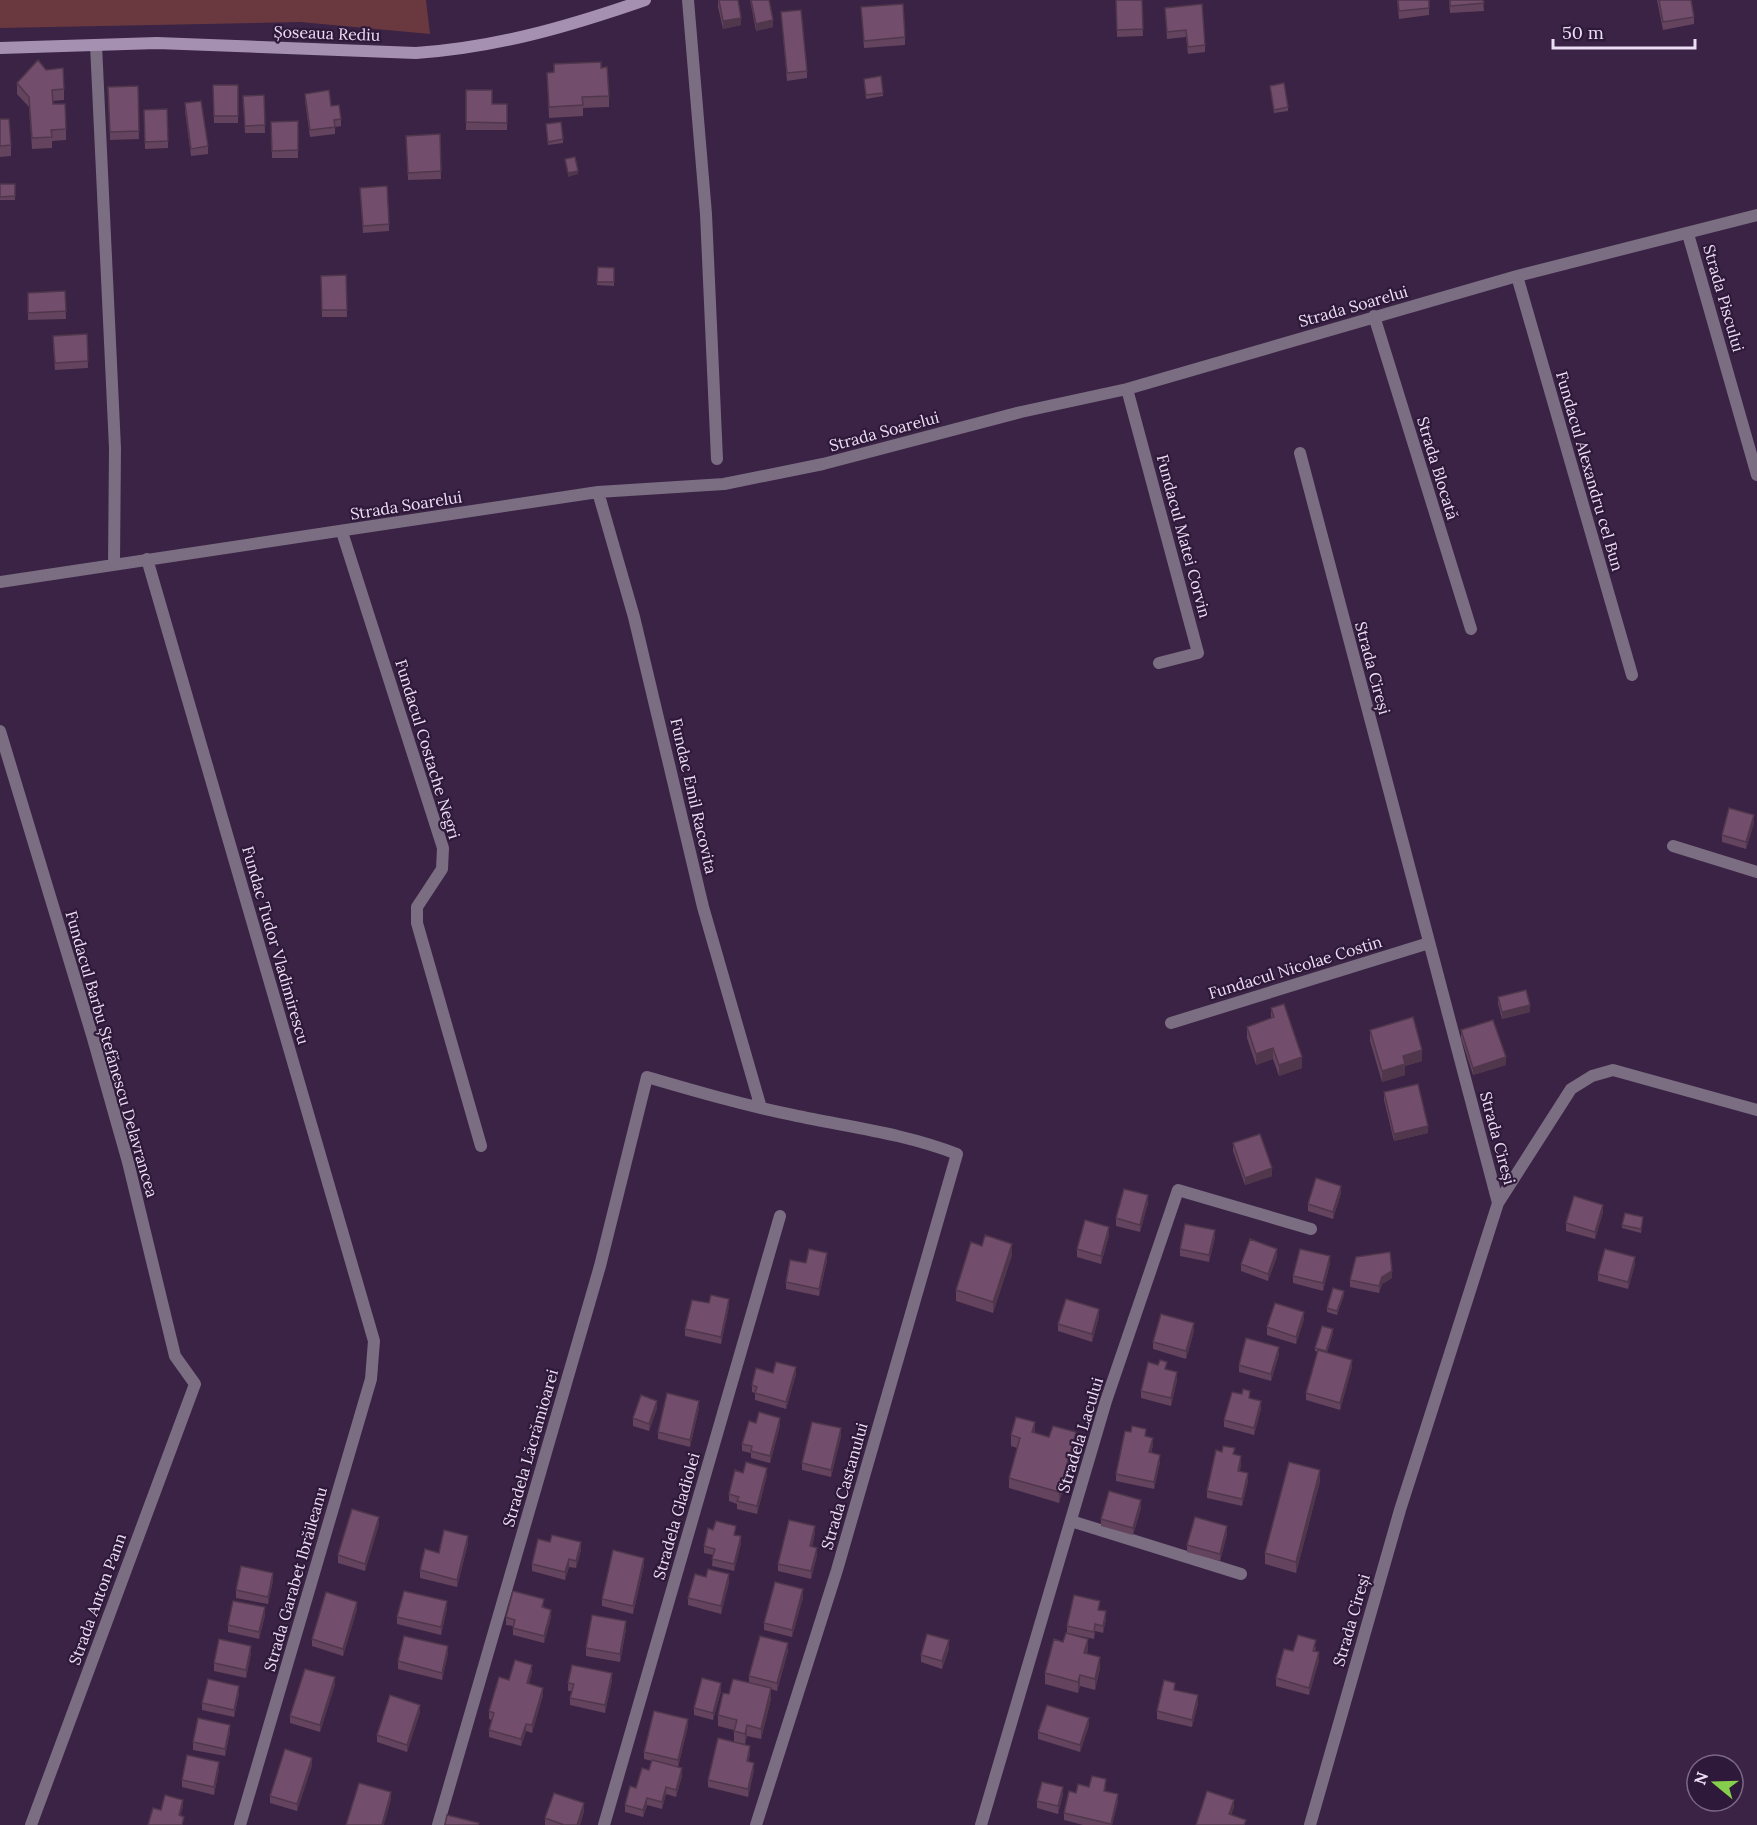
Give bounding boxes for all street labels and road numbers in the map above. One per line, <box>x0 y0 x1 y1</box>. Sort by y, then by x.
street label: Șoseaua Rediu <box>273 21 381 45</box>
street label: Strada Piscului <box>1699 242 1749 354</box>
street label: Strada Soarelui <box>1296 281 1410 331</box>
street label: Fundacul Alexandru cel Bun <box>1552 369 1628 573</box>
street label: Strada Soarelui <box>827 407 941 455</box>
street label: Strada Blocată <box>1413 414 1463 522</box>
street label: Fundacul Matei Corvin <box>1153 452 1216 620</box>
street label: Strada Soarelui <box>349 486 463 524</box>
street label: Strada Cireși <box>1351 619 1395 717</box>
street label: Fundacul Costache Negri <box>391 657 465 841</box>
street label: Fundac Emil Racovita <box>666 716 722 876</box>
street label: Fundac Tudor Vladimirescu <box>238 844 314 1047</box>
street label: Fundacul Barbu Ștefănescu Delavrancea <box>61 908 163 1200</box>
street label: Fundacul Nicolae Costin <box>1206 931 1385 1003</box>
street label: Strada Cireși <box>1476 1089 1520 1187</box>
street label: Stradela Lăcrămioarei <box>498 1367 562 1529</box>
street label: Stradela Lacului <box>1053 1375 1107 1495</box>
street label: Strada Castanului <box>816 1420 872 1552</box>
street label: Stradela Gladiolei <box>648 1450 704 1582</box>
street label: Strada Garabet Ibrăileanu <box>259 1484 331 1673</box>
street label: Strada Anton Pann <box>64 1530 130 1668</box>
street label: Strada Cireși <box>1328 1571 1374 1669</box>

